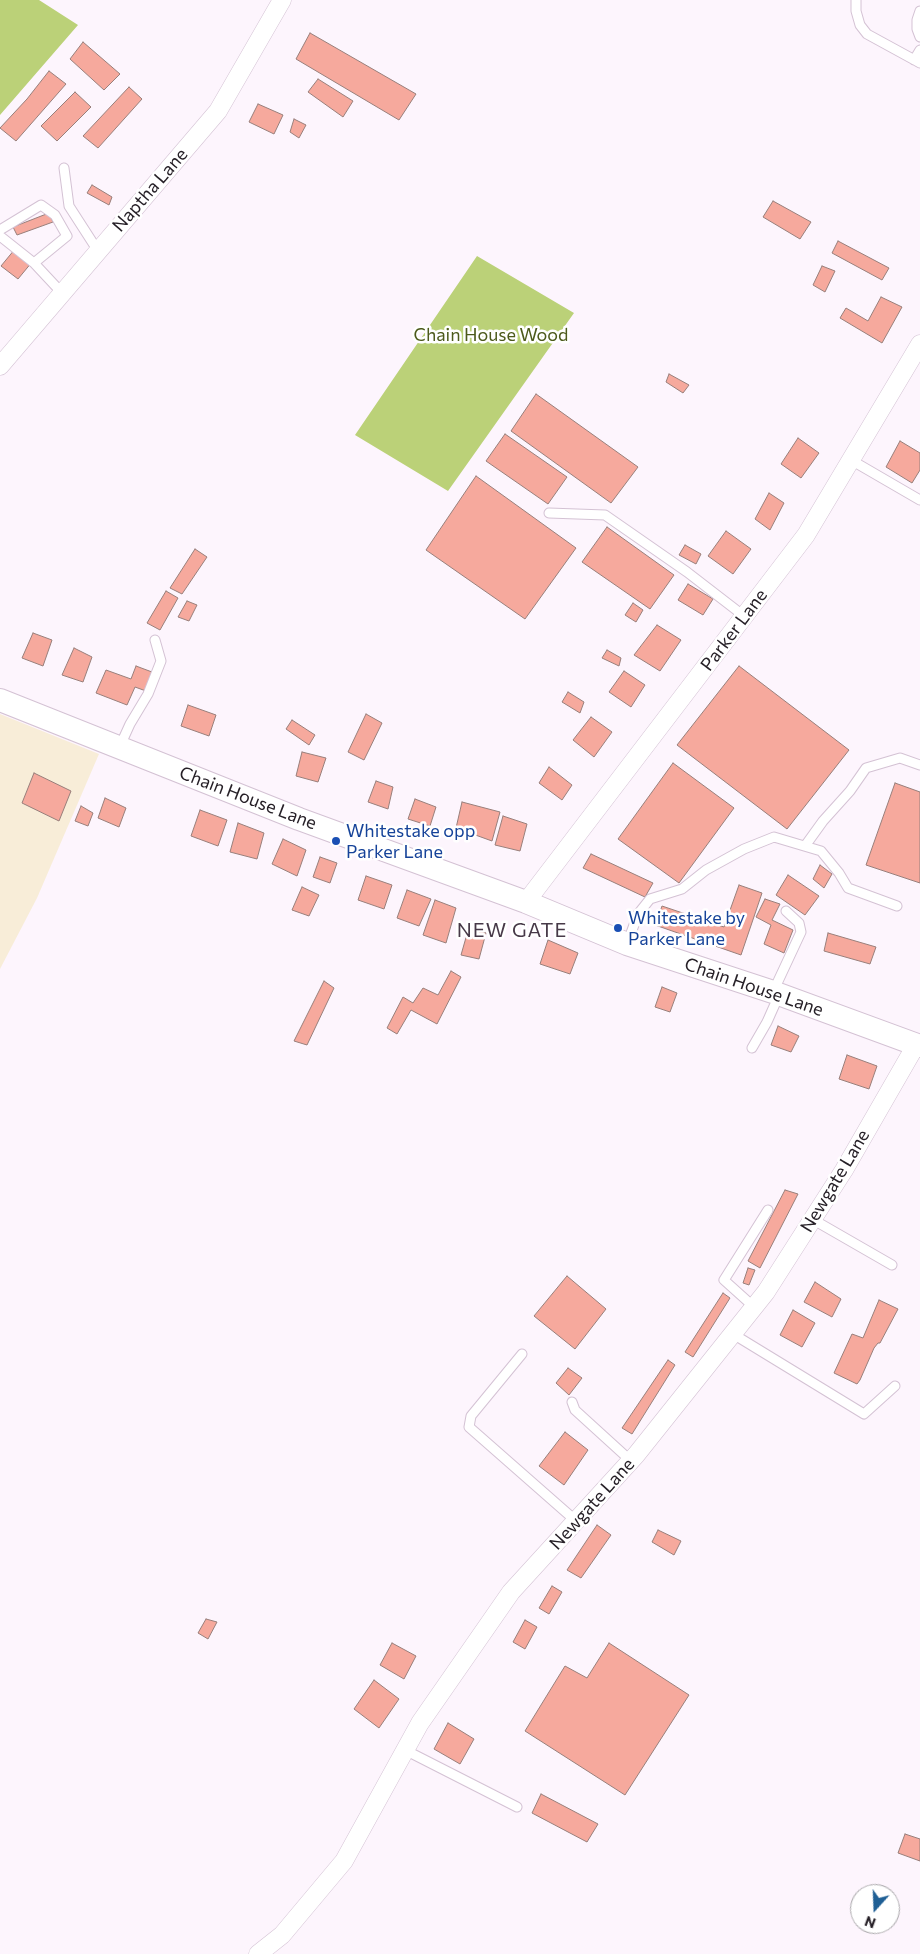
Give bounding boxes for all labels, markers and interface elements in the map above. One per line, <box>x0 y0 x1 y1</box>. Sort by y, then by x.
street label: Naptha Lane <box>108 144 192 236</box>
park label: Chain House Wood <box>414 324 568 346</box>
street label: Parker Lane <box>696 585 772 675</box>
street label: Chain House Lane <box>176 762 320 834</box>
place label: Whitestake opp Parker Lane <box>346 820 475 862</box>
marker: Whitestake opp Parker Lane <box>330 835 342 847</box>
place label: Whitestake by Parker Lane <box>628 907 745 950</box>
district label: NEW GATE <box>456 918 568 942</box>
marker: Whitestake by Parker Lane <box>612 922 624 934</box>
street label: Chain House Lane <box>682 953 826 1021</box>
street label: Newgate Lane <box>796 1126 874 1236</box>
street label: Newgate Lane <box>545 1454 639 1554</box>
north arrow <box>850 1884 900 1934</box>
text: N <box>862 1913 878 1932</box>

